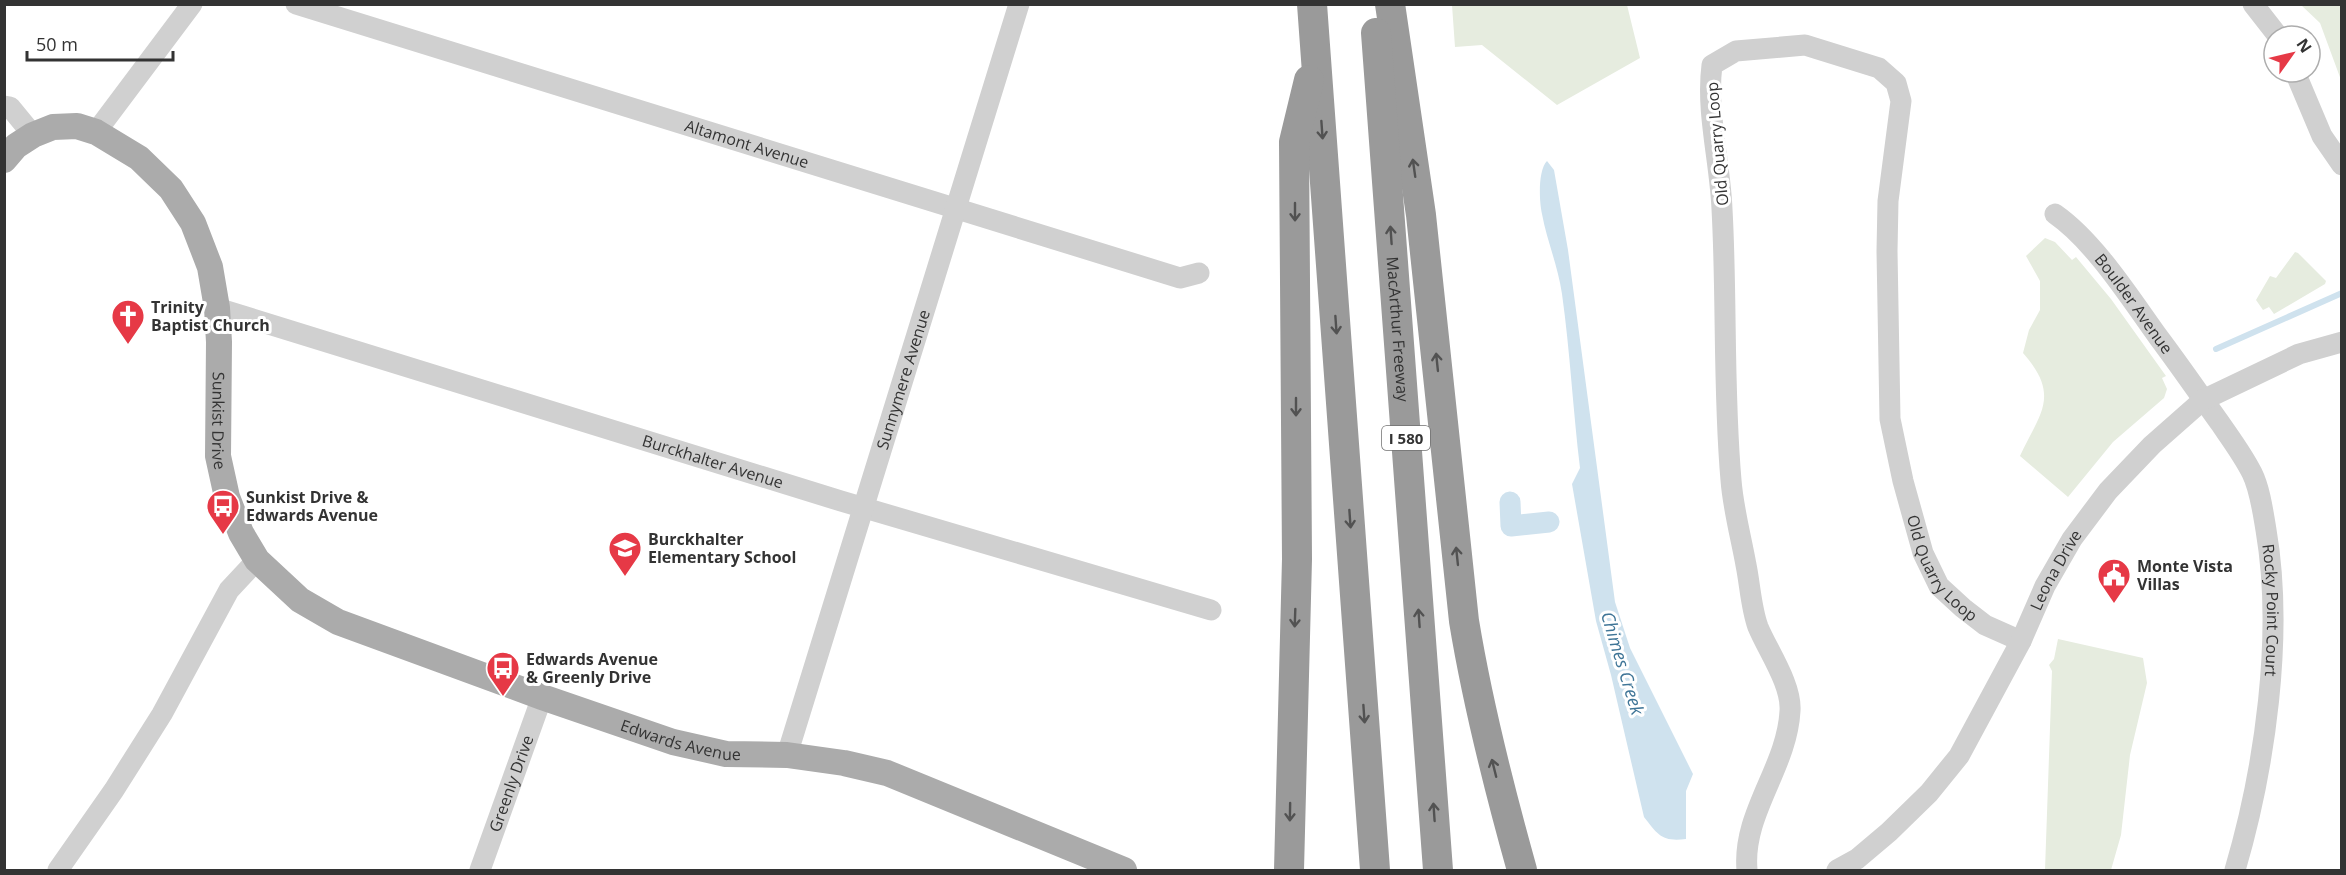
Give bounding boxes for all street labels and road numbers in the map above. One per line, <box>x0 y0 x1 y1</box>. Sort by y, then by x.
street label: Old Quarry Loop <box>1701 81 1733 207</box>
street label: Altamont Avenue <box>682 114 812 173</box>
street label: Boulder Avenue <box>2090 249 2178 358</box>
street label: MacArthur Freeway <box>1382 256 1414 404</box>
street label: Sunnymere Avenue <box>871 307 935 452</box>
street label: Sunkist Drive <box>207 372 232 472</box>
road number: I 580 <box>1382 426 1430 450</box>
street label: Burckhalter Avenue <box>640 429 786 494</box>
street label: Old Quarry Loop <box>1902 512 1982 626</box>
street label: Leona Drive <box>2025 525 2086 614</box>
street label: Rocky Point Court <box>2257 543 2284 677</box>
street label: Edwards Avenue <box>618 714 741 765</box>
street label: Greenly Drive <box>484 732 538 835</box>

